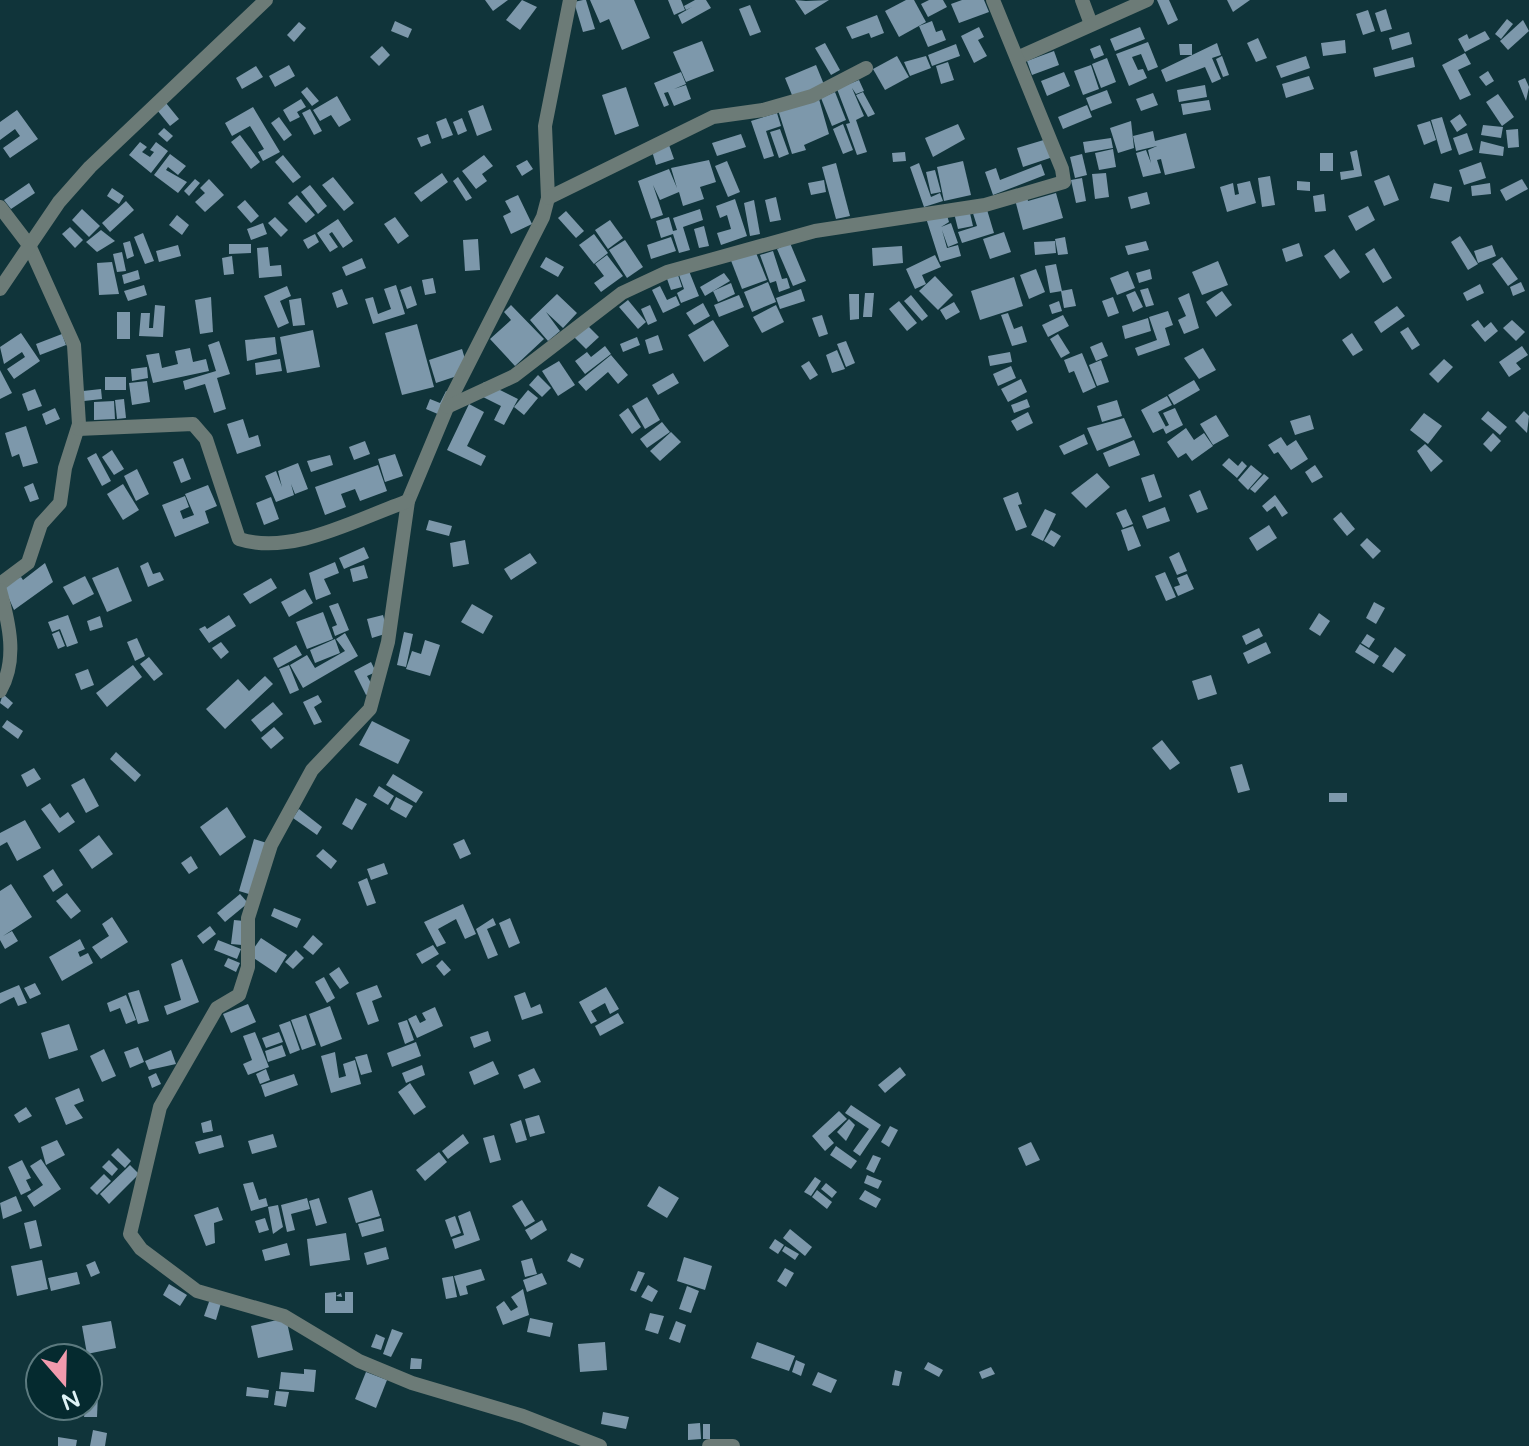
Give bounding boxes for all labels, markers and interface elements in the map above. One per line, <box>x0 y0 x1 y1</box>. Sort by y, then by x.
north arrow <box>24 1342 104 1422</box>
text: N <box>58 1385 83 1415</box>

